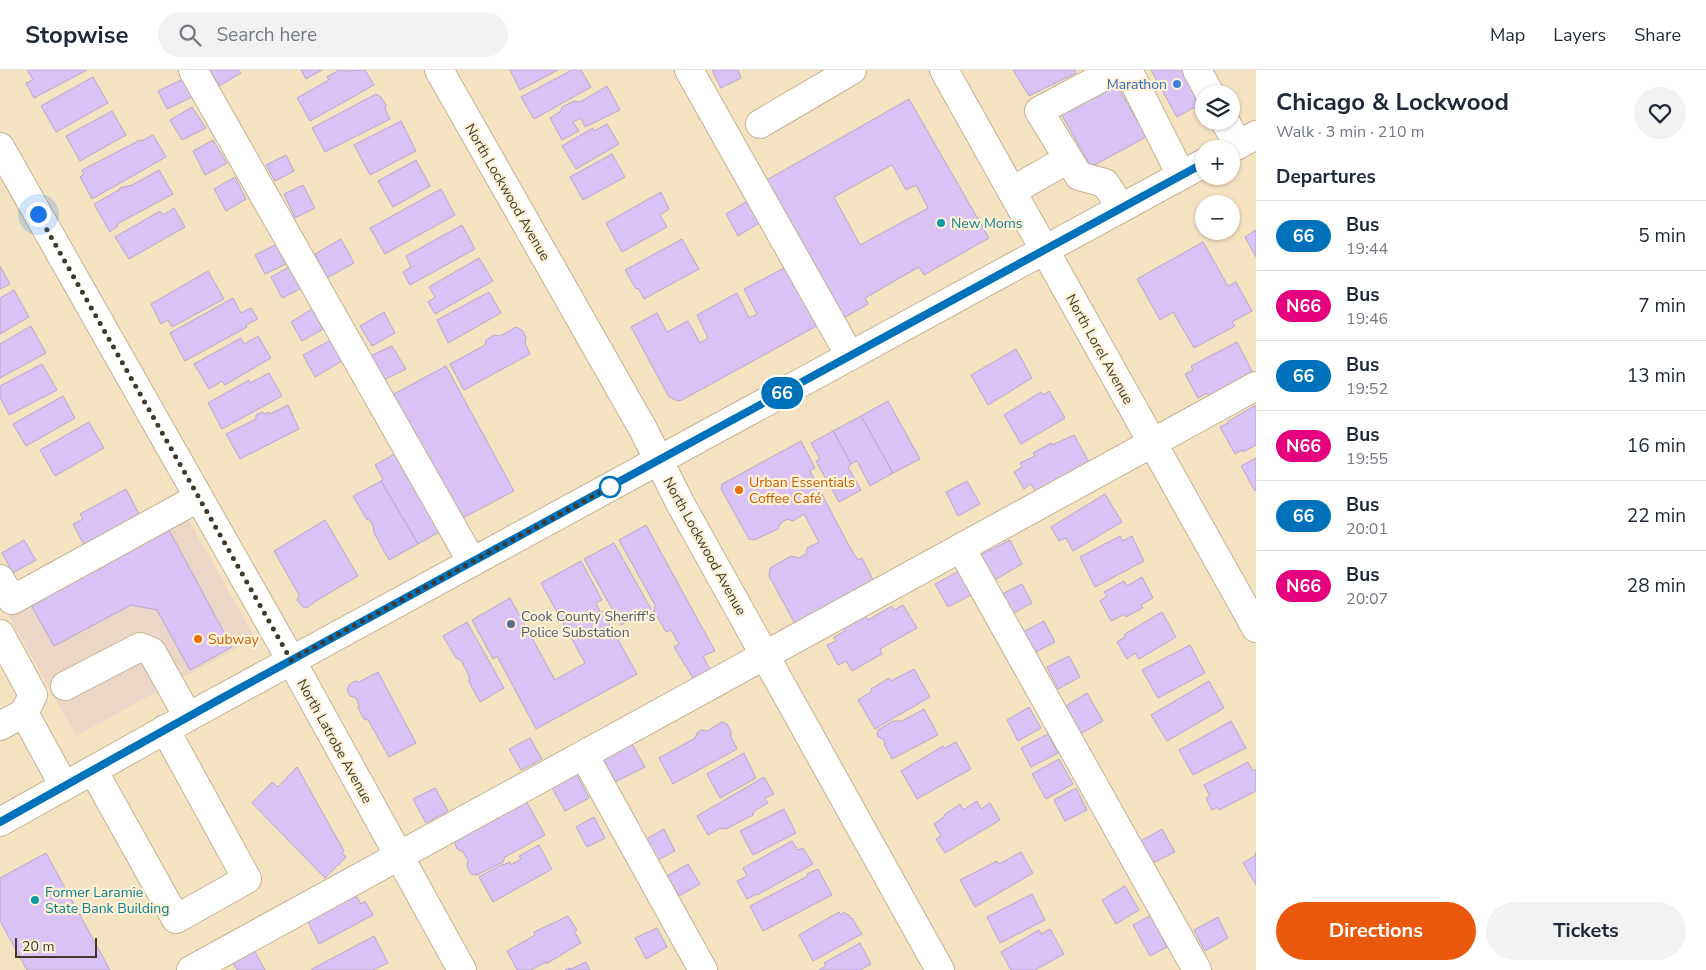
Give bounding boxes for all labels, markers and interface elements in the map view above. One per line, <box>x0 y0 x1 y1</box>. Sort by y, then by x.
search box <box>158 12 508 57</box>
text: Stopwise <box>25 19 128 51</box>
icon: search <box>176 21 204 49</box>
text: Search here <box>216 22 317 48</box>
text: Map <box>1490 23 1525 47</box>
text: Layers <box>1553 23 1606 47</box>
text: Share <box>1634 23 1681 47</box>
place label: Marathon <box>1107 75 1167 94</box>
marker: Marathon <box>1171 78 1183 90</box>
map controls <box>1195 85 1240 240</box>
button: layers <box>1195 85 1240 130</box>
text: Chicago & Lockwood <box>1276 86 1509 118</box>
button: heart <box>1634 87 1686 139</box>
street label: North Lockwood Avenue <box>461 120 555 264</box>
text: Walk · 3 min · 210 m <box>1276 121 1424 143</box>
button: + <box>1195 140 1240 185</box>
text: Departures <box>1276 164 1376 190</box>
button: − <box>1195 195 1240 240</box>
your location <box>26 202 51 227</box>
text: Bus <box>1346 212 1379 238</box>
place label: New Moms <box>951 214 1023 233</box>
marker: New Moms <box>935 217 947 229</box>
text: 5 min <box>1638 223 1686 249</box>
text: 66 <box>1293 224 1314 248</box>
text: 19:44 <box>1346 238 1388 260</box>
text: Bus <box>1346 282 1379 308</box>
street label: North Lorel Avenue <box>1061 291 1138 408</box>
text: 7 min <box>1638 293 1686 319</box>
text: N66 <box>1286 294 1321 318</box>
text: 19:46 <box>1346 308 1388 330</box>
text: Bus <box>1346 352 1379 378</box>
text: 13 min <box>1627 363 1686 389</box>
text: 66 <box>1293 364 1314 388</box>
line badge: 66 <box>760 377 804 409</box>
text: 19:52 <box>1346 378 1388 400</box>
text: 66 <box>771 381 793 405</box>
text: Bus <box>1346 422 1379 448</box>
text: 16 min <box>1627 433 1686 459</box>
text: N66 <box>1286 434 1321 458</box>
text: 19:55 <box>1346 448 1388 470</box>
place label: Urban Essentials Coffee Café <box>749 473 855 508</box>
street label: North Lockwood Avenue <box>659 474 750 619</box>
unlabelled marker <box>599 476 621 498</box>
marker: Urban Essentials Coffee Café <box>733 484 745 496</box>
text: Bus <box>1346 492 1379 518</box>
text: 22 min <box>1627 503 1686 529</box>
text: 66 <box>1293 504 1314 528</box>
text: 20:01 <box>1346 518 1388 540</box>
text: Bus <box>1346 562 1379 588</box>
text: 28 min <box>1627 573 1686 599</box>
text: N66 <box>1286 574 1321 598</box>
text: 20:07 <box>1346 588 1388 610</box>
place label: Cook County Sheriff's Police Substation <box>521 607 656 642</box>
marker: Cook County Sheriff's Police Substation <box>505 618 517 630</box>
place label: Subway <box>208 630 260 649</box>
marker: Subway <box>192 633 204 645</box>
street label: North Latrobe Avenue <box>292 676 377 807</box>
place label: Former Laramie State Bank Building <box>45 883 169 918</box>
marker: Former Laramie State Bank Building <box>29 894 41 906</box>
button: Directions <box>1276 902 1476 960</box>
button: Tickets <box>1486 902 1686 960</box>
scale bar <box>15 935 98 958</box>
text: 20 m <box>22 937 54 956</box>

